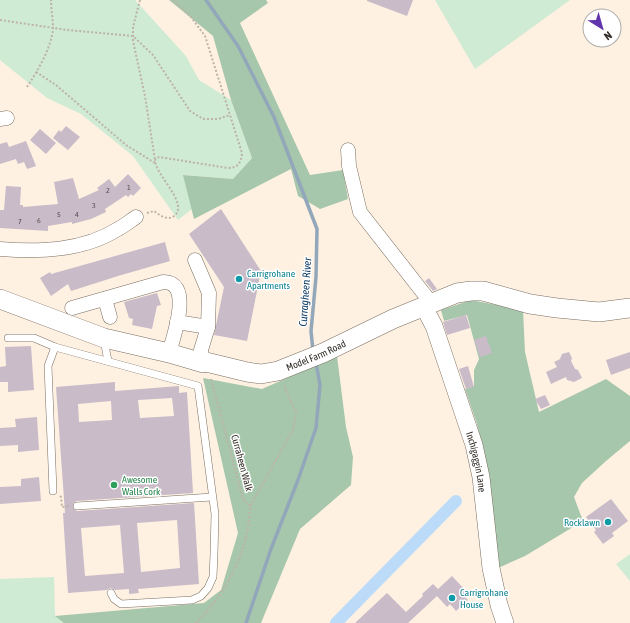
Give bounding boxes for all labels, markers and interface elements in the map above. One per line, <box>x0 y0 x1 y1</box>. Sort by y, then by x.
north arrow <box>582 8 622 48</box>
text: N <box>602 29 614 43</box>
house number: 1 <box>127 183 131 192</box>
house number: 2 <box>106 186 110 195</box>
house number: 3 <box>92 201 96 210</box>
house number: 5 <box>57 210 61 219</box>
house number: 4 <box>75 210 79 219</box>
house number: 6 <box>37 216 41 225</box>
house number: 7 <box>18 217 22 226</box>
water label: Curragheen River <box>297 256 313 327</box>
place label: Carrigrohane Apartments <box>247 268 296 291</box>
marker: Carrigrohane Apartments <box>234 274 244 284</box>
street label: Model Farm Road <box>284 337 348 373</box>
street label: Inchigaggin Lane <box>464 430 488 493</box>
street label: Curraheen Walk <box>229 433 255 493</box>
place label: Awesome Walls Cork <box>122 474 161 497</box>
marker: Awesome Walls Cork <box>109 480 119 490</box>
place label: Rocklawn <box>564 517 600 528</box>
marker: Rocklawn <box>603 517 613 527</box>
place label: Carrigrohane House <box>460 587 509 610</box>
marker: Carrigrohane House <box>447 593 457 603</box>

